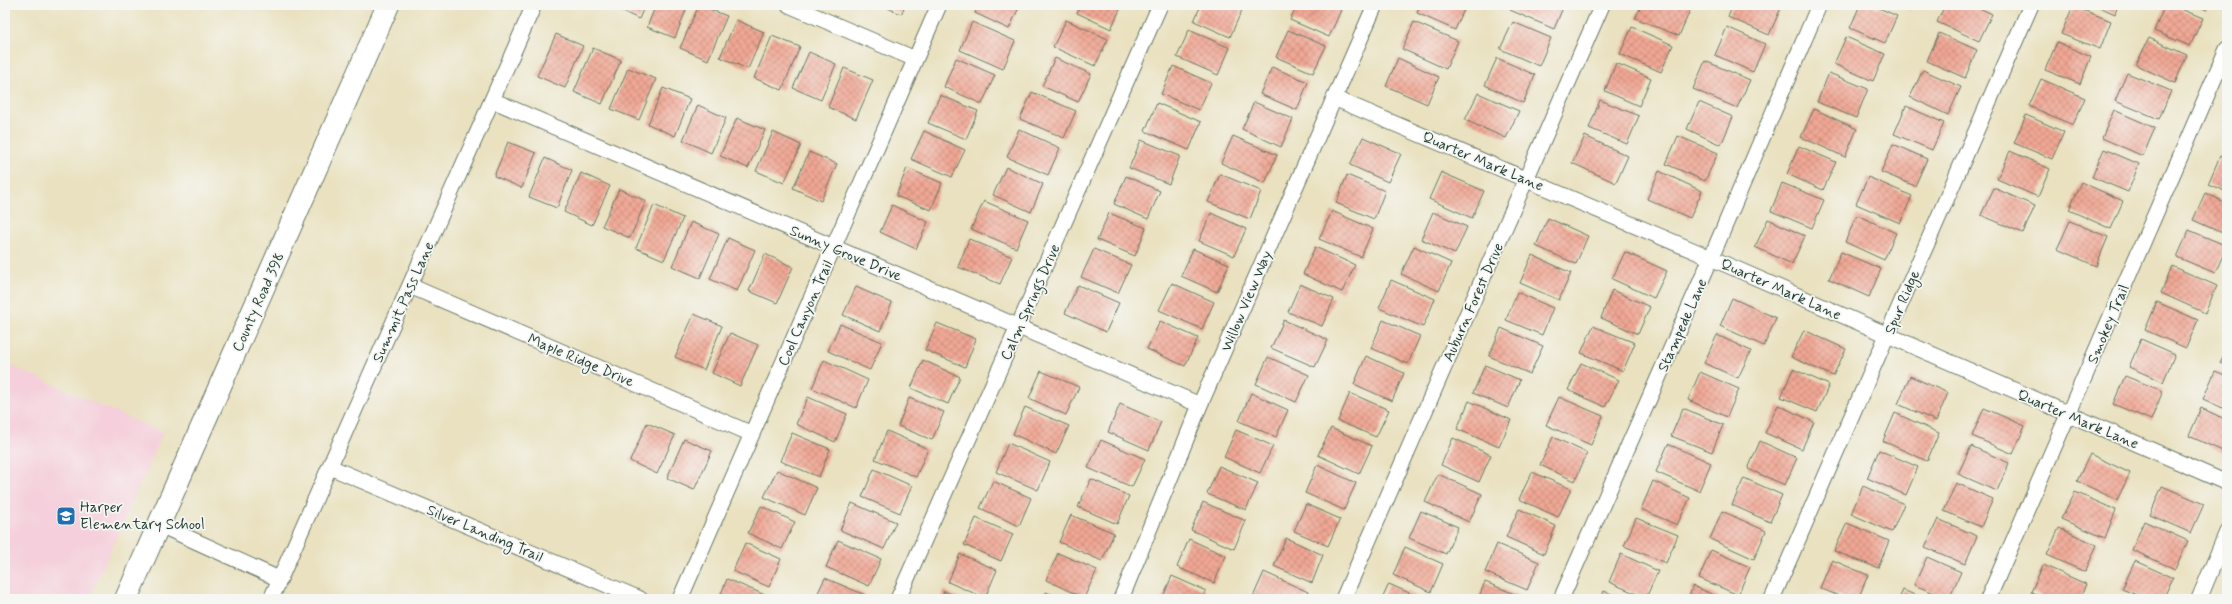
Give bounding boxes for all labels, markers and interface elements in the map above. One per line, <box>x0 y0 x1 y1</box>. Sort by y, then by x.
street label: Quarter Mark Lane <box>1419 127 1547 197</box>
street label: Sunny Grove Drive <box>786 221 905 287</box>
street label: Summit Pass Lane <box>368 239 440 366</box>
street label: Auburn Forest Drive <box>1439 240 1509 365</box>
street label: Calm Springs Drive <box>996 241 1067 364</box>
street label: Willow View Way <box>1217 248 1277 355</box>
street label: County Road 398 <box>228 250 290 355</box>
street label: Quarter Mark Lane <box>1717 254 1844 326</box>
street label: Cool Canyon Trail <box>774 257 838 369</box>
street label: Spur Ridge <box>1880 267 1926 338</box>
street label: Stampede Lane <box>1653 275 1712 375</box>
street label: Smokey Trail <box>2083 282 2135 367</box>
street label: Maple Ridge Drive <box>524 329 637 393</box>
street label: Quarter Mark Lane <box>2014 385 2142 455</box>
place label: Harper Elementary School <box>80 498 205 535</box>
street label: Silver Landing Trail <box>423 500 546 568</box>
school or university icon: Harper Elementary School <box>55 505 77 527</box>

